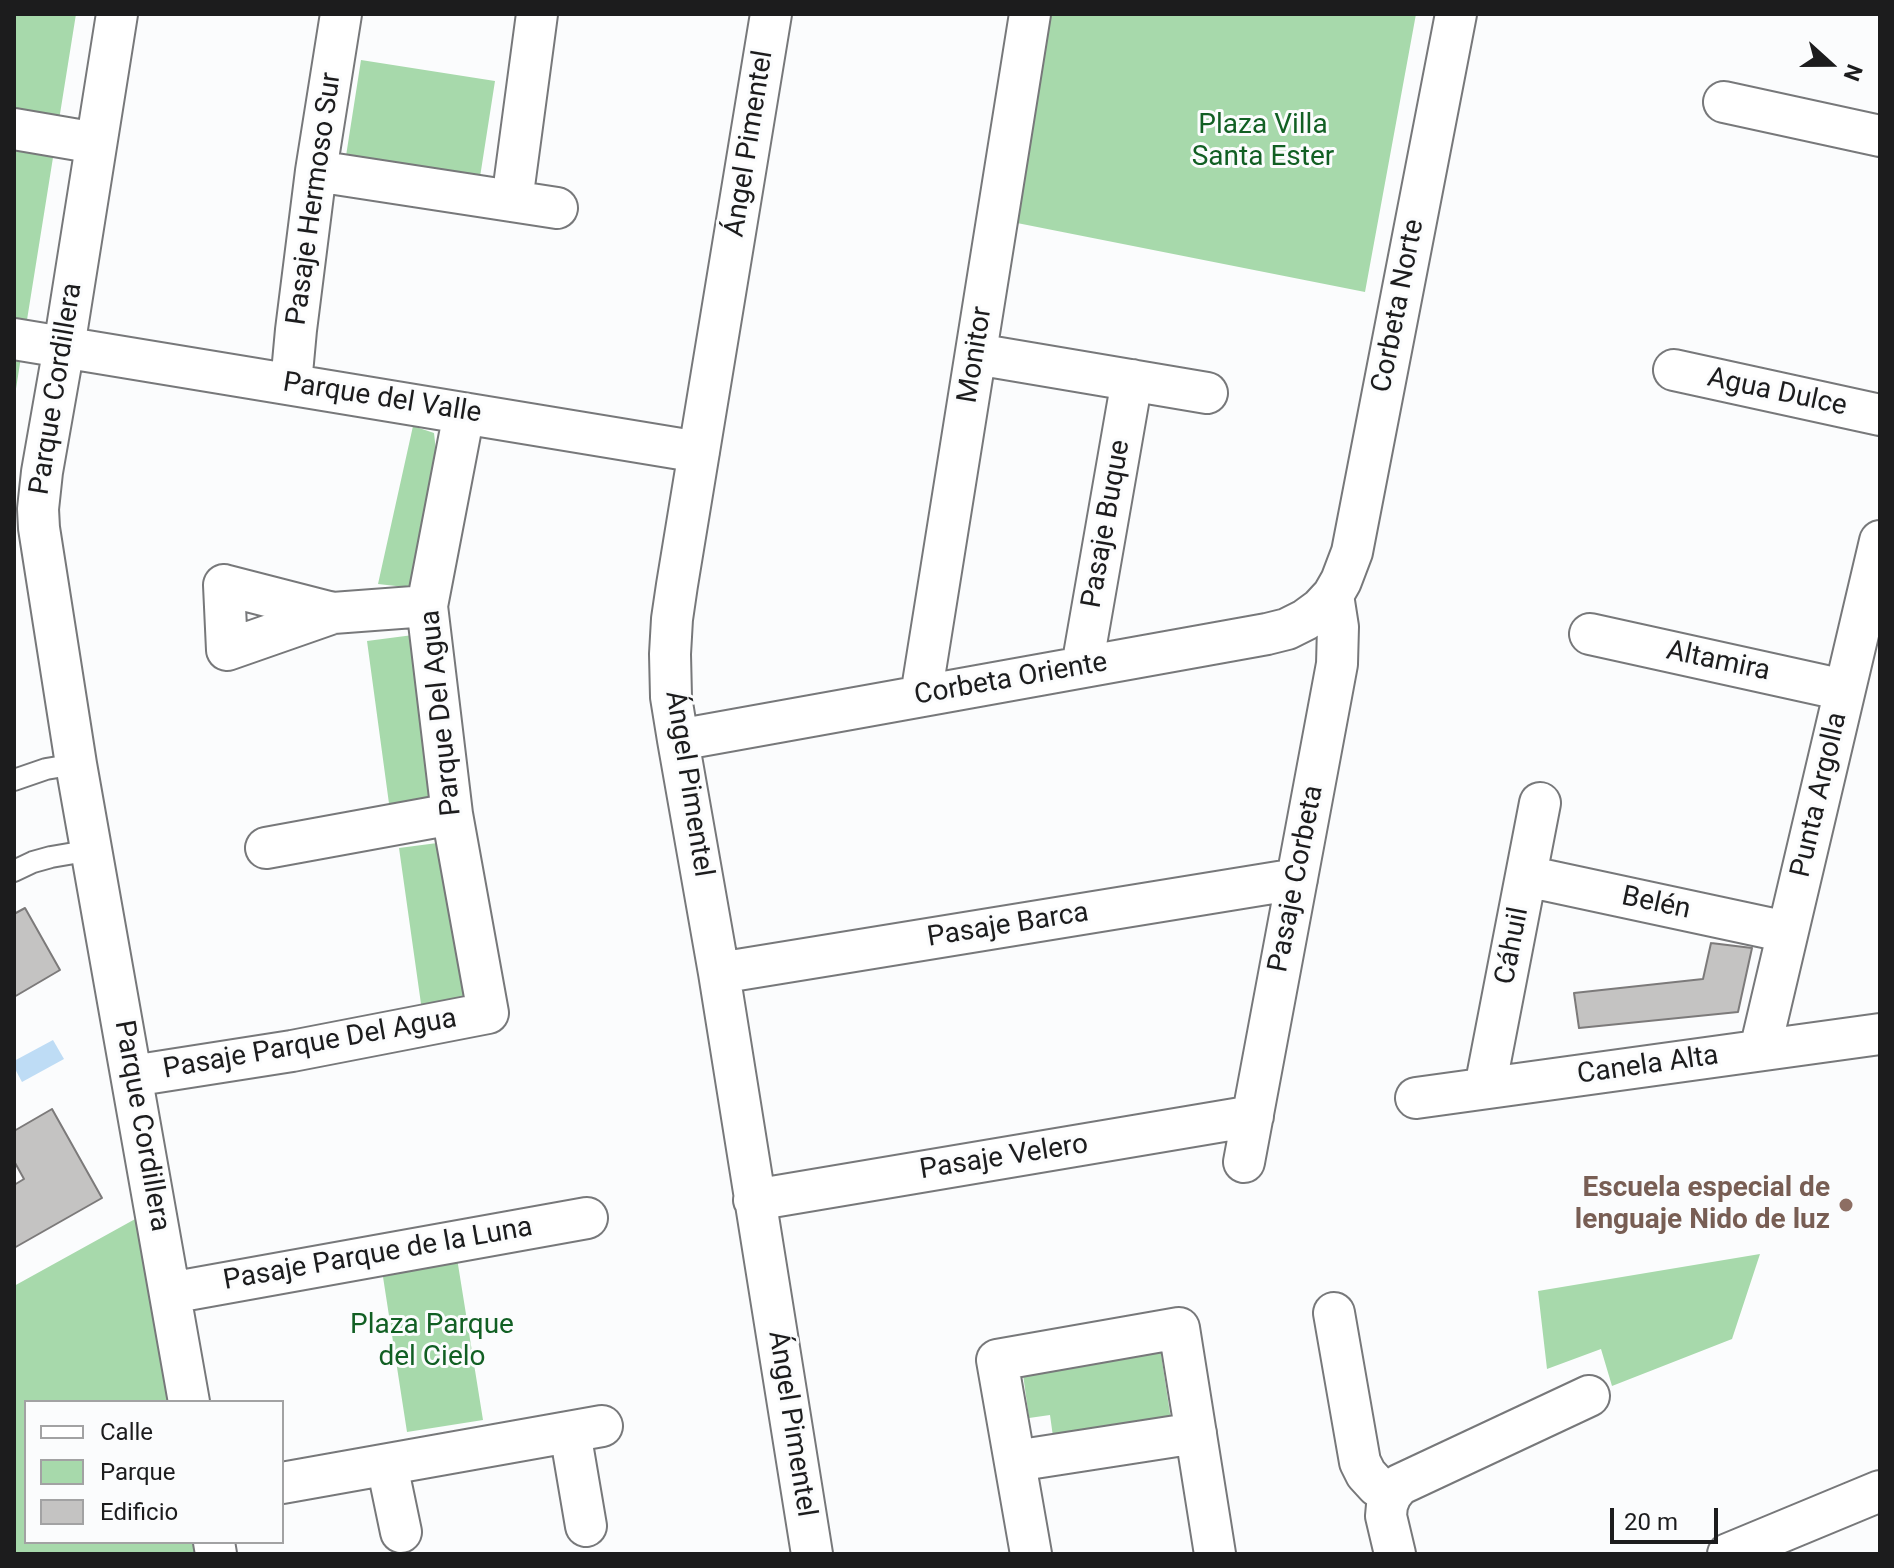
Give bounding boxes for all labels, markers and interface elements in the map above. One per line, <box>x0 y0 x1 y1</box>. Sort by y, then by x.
north arrow <box>1790 24 1870 104</box>
street label: Ángel Pimentel <box>719 48 781 240</box>
text: N <box>1838 61 1867 85</box>
street label: Pasaje Hermoso Sur <box>281 71 349 327</box>
park label: Plaza Villa Santa Ester <box>1192 109 1334 175</box>
street label: Corbeta Norte <box>1366 217 1432 395</box>
street label: Parque Cordillera <box>24 281 90 497</box>
street label: Monitor <box>952 304 1000 406</box>
street label: Agua Dulce <box>1704 362 1850 424</box>
street label: Parque del Valle <box>280 367 484 431</box>
street label: Pasaje Buque <box>1076 437 1138 611</box>
street label: Parque Del Agua <box>414 608 470 818</box>
street label: Altamira <box>1663 635 1773 689</box>
street label: Corbeta Oriente <box>912 646 1110 714</box>
street label: Ángel Pimentel <box>657 688 719 880</box>
street label: Punta Argolla <box>1785 709 1855 881</box>
street label: Pasaje Corbeta <box>1262 783 1332 975</box>
street label: Belén <box>1619 880 1693 928</box>
street label: Pasaje Barca <box>925 897 1091 955</box>
street label: Cáhuil <box>1489 905 1537 987</box>
street label: Pasaje Parque Del Agua <box>161 1003 459 1087</box>
street label: Parque Cordillera <box>106 1018 176 1234</box>
street label: Canela Alta <box>1575 1039 1721 1093</box>
street label: Pasaje Velero <box>918 1128 1090 1188</box>
place label: Escuela especial de lenguaje Nido de luz <box>1575 1172 1830 1238</box>
marker: Escuela especial de lenguaje Nido de luz <box>1837 1196 1855 1214</box>
street label: Pasaje Parque de la Luna <box>221 1211 535 1299</box>
park label: Plaza Parque del Cielo <box>350 1309 514 1375</box>
street label: Ángel Pimentel <box>760 1328 822 1520</box>
legend <box>24 1400 284 1544</box>
text: Calle <box>100 1418 153 1446</box>
text: Parque <box>100 1458 176 1486</box>
scale bar <box>1614 1492 1722 1542</box>
text: Edificio <box>100 1498 178 1526</box>
text: 20 m <box>1624 1508 1678 1536</box>

